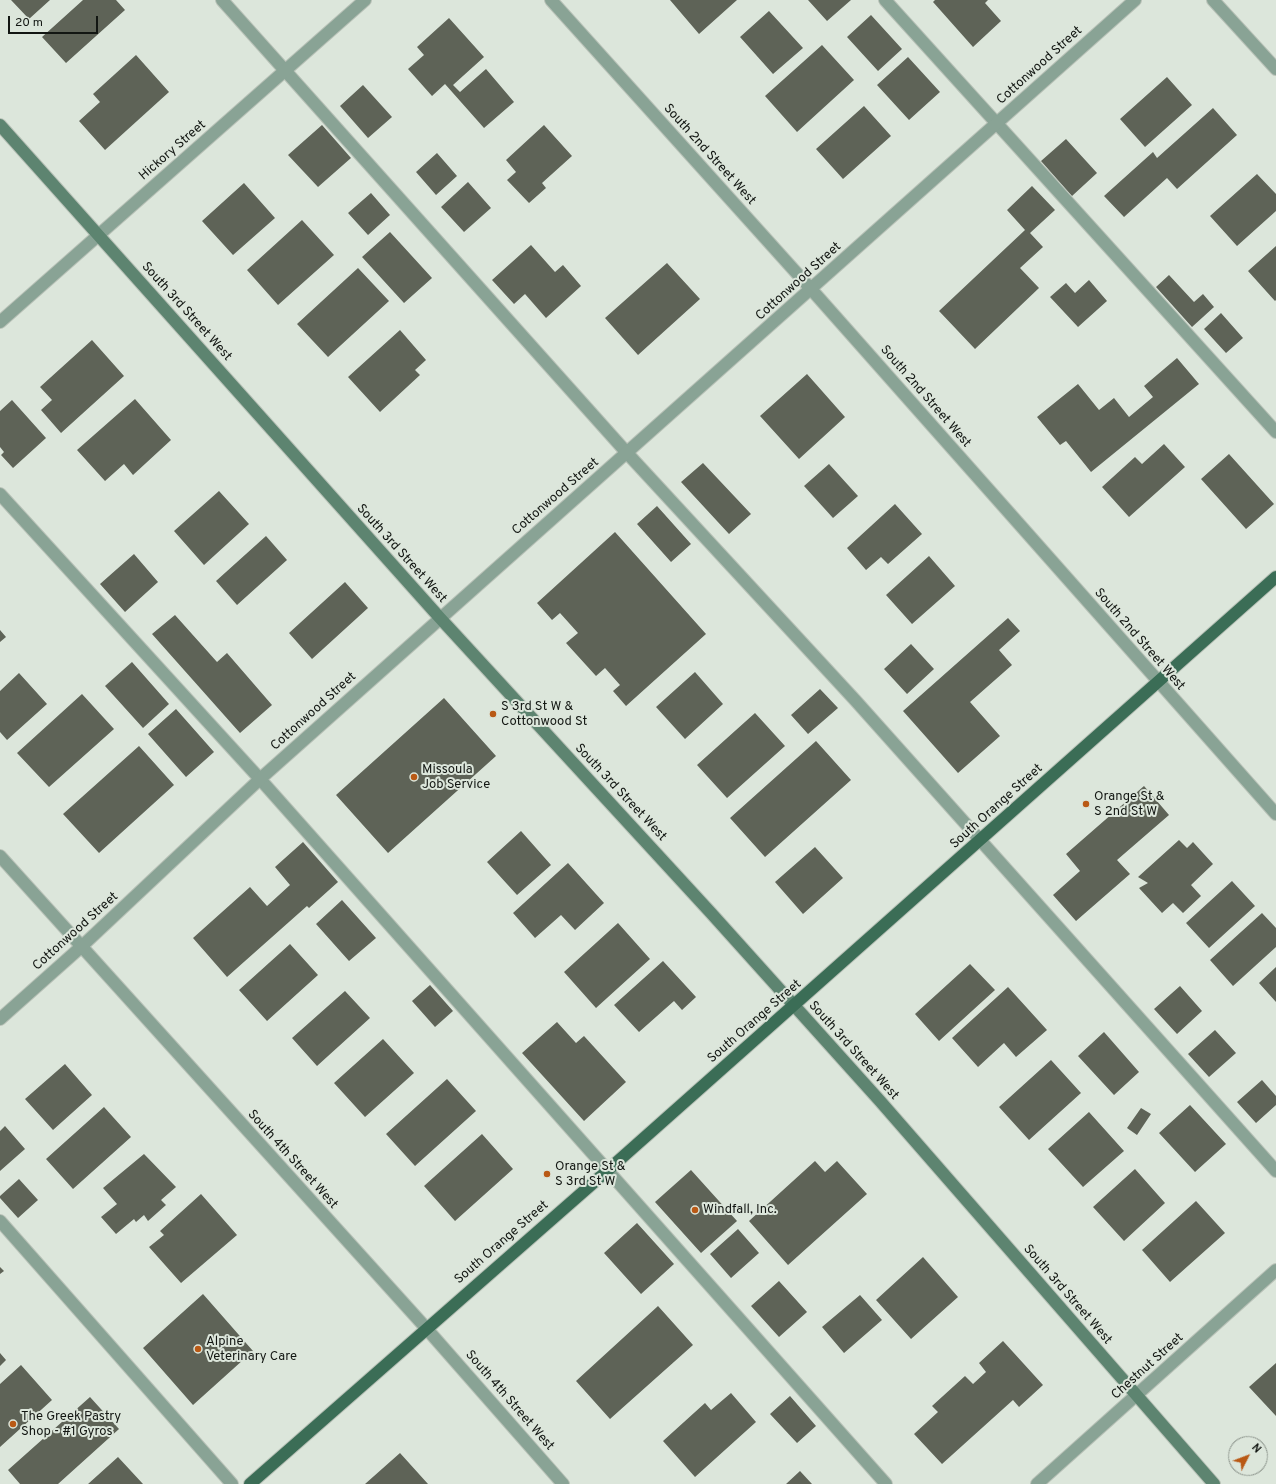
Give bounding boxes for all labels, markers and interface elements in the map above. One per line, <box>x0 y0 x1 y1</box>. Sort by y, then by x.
scale bar <box>10 8 100 34</box>
text: 20 m <box>15 15 43 31</box>
street label: Cottonwood Street <box>994 23 1086 109</box>
street label: South 2nd Street West <box>660 101 758 209</box>
street label: Hickory Street <box>136 118 210 184</box>
street label: Cottonwood Street <box>753 239 845 325</box>
street label: South 3rd Street West <box>138 259 234 365</box>
street label: South 2nd Street West <box>876 343 974 451</box>
street label: Cottonwood Street <box>509 455 603 539</box>
street label: South 3rd Street West <box>353 501 449 607</box>
street label: South 2nd Street West <box>1090 586 1188 694</box>
street label: Cottonwood Street <box>268 669 360 755</box>
place label: S 3rd St W & Cottonwood St <box>501 699 588 730</box>
marker: S 3rd St W & Cottonwood St <box>488 709 498 719</box>
street label: South 3rd Street West <box>571 741 669 845</box>
street label: South Orange Street <box>948 761 1046 853</box>
place label: Missoula Job Service <box>422 762 490 793</box>
marker: Missoula Job Service <box>409 772 419 782</box>
place label: Orange St & S 2nd St W <box>1094 789 1165 820</box>
marker: Orange St & S 2nd St W <box>1081 799 1091 809</box>
street label: Cottonwood Street <box>30 889 122 975</box>
street label: South Orange Street <box>705 977 805 1067</box>
street label: South 3rd Street West <box>805 998 901 1104</box>
street label: South 4th Street West <box>244 1107 340 1213</box>
place label: Orange St & S 3rd St W <box>555 1159 626 1190</box>
marker: Orange St & S 3rd St W <box>542 1169 552 1179</box>
street label: South Orange Street <box>452 1198 552 1288</box>
place label: Windfall, Inc. <box>703 1202 777 1218</box>
marker: Windfall, Inc. <box>690 1205 700 1215</box>
street label: South 3rd Street West <box>1019 1242 1115 1348</box>
street label: Chestnut Street <box>1109 1331 1187 1403</box>
place label: Alpine Veterinary Care <box>206 1334 297 1365</box>
marker: Alpine Veterinary Care <box>193 1344 203 1354</box>
street label: South 4th Street West <box>461 1348 557 1454</box>
place label: The Greek Pastry Shop - #1 Gyros <box>21 1409 121 1440</box>
marker: The Greek Pastry Shop - #1 Gyros <box>8 1419 18 1429</box>
north arrow <box>1228 1436 1268 1476</box>
text: N <box>1248 1441 1264 1456</box>

